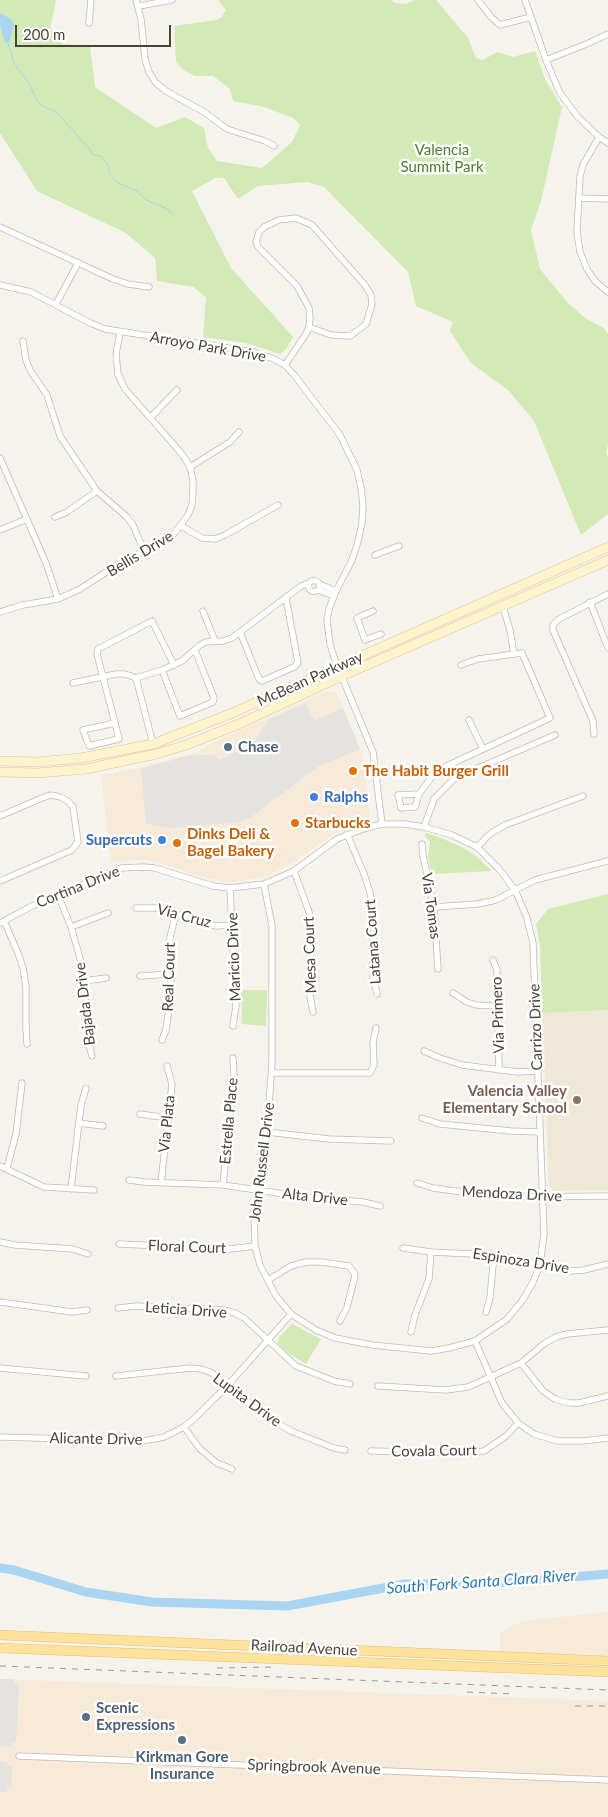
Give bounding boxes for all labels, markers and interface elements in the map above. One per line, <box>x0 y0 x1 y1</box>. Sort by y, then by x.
scale bar <box>18 15 174 47</box>
text: 200 m <box>23 25 65 43</box>
park label: Valencia Summit Park <box>400 141 484 176</box>
street label: Arroyo Park Drive <box>148 328 268 366</box>
street label: Bellis Drive <box>104 527 176 581</box>
street label: McBean Parkway <box>254 648 366 710</box>
place label: Chase <box>238 738 279 756</box>
marker: Chase <box>222 741 234 753</box>
place label: The Habit Burger Grill <box>363 762 509 780</box>
marker: The Habit Burger Grill <box>347 765 359 777</box>
place label: Ralphs <box>324 788 368 806</box>
marker: Ralphs <box>308 791 320 803</box>
place label: Starbucks <box>305 814 370 832</box>
marker: Starbucks <box>289 817 301 829</box>
place label: Dinks Deli & Bagel Bakery <box>187 825 274 860</box>
place label: Supercuts <box>86 831 152 849</box>
marker: Supercuts <box>156 834 168 846</box>
marker: Dinks Deli & Bagel Bakery <box>171 837 183 849</box>
street label: Cortina Drive <box>34 862 122 912</box>
street label: Via Tomas <box>417 872 445 940</box>
street label: Latana Court <box>361 899 385 985</box>
street label: Via Cruz <box>155 900 213 932</box>
street label: Maricio Drive <box>223 912 245 1002</box>
street label: Mesa Court <box>300 916 320 994</box>
street label: Real Court <box>159 942 179 1012</box>
street label: Bajada Drive <box>71 961 99 1047</box>
street label: Via Primero <box>488 976 508 1054</box>
street label: Carrizo Drive <box>525 983 547 1071</box>
street label: Estrella Place <box>216 1077 242 1165</box>
place label: Valencia Valley Elementary School <box>443 1082 567 1117</box>
street label: Via Plata <box>155 1094 179 1154</box>
marker: Valencia Valley Elementary School <box>571 1094 583 1106</box>
street label: John Russell Drive <box>246 1101 278 1223</box>
street label: Mendoza Drive <box>461 1182 563 1206</box>
street label: Alta Drive <box>281 1185 349 1209</box>
street label: Floral Court <box>148 1237 226 1257</box>
street label: Espinoza Drive <box>471 1244 571 1278</box>
street label: Leticia Drive <box>144 1298 228 1322</box>
street label: Lupita Drive <box>209 1369 285 1431</box>
street label: Alicante Drive <box>49 1429 143 1449</box>
street label: Covala Court <box>391 1441 477 1461</box>
water label: South Fork Santa Clara River <box>386 1566 576 1598</box>
street label: Railroad Avenue <box>250 1636 358 1660</box>
place label: Scenic Expressions <box>96 1699 175 1734</box>
marker: Scenic Expressions <box>80 1711 92 1723</box>
marker: Kirkman Gore Insurance <box>176 1734 188 1746</box>
place label: Kirkman Gore Insurance <box>136 1748 228 1783</box>
street label: Springbrook Avenue <box>247 1756 381 1778</box>

